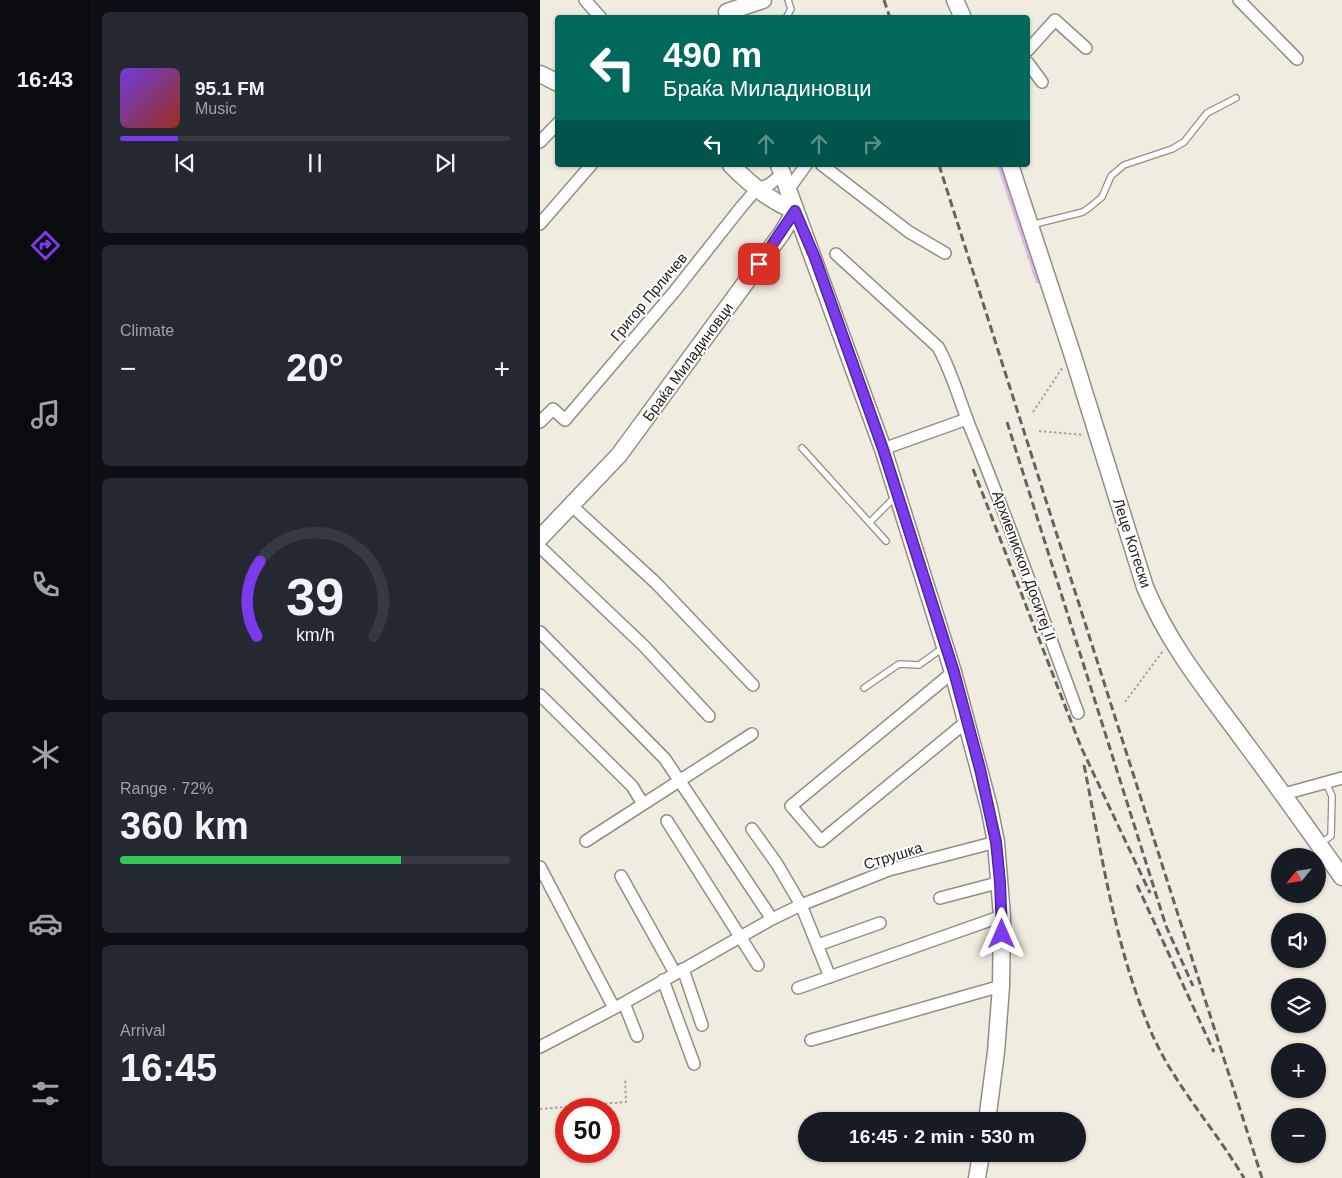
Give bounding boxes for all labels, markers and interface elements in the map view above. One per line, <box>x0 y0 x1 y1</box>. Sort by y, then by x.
icon: left <box>580 35 645 100</box>
text: 490 m <box>663 35 762 74</box>
text: 16:43 <box>17 67 73 92</box>
text: Браќа Миладиновци <box>663 76 872 101</box>
text: 95.1 FM <box>195 78 265 99</box>
text: Music <box>195 100 237 117</box>
icon: left <box>699 130 727 158</box>
icon: ahead <box>752 130 780 158</box>
icon: ahead <box>805 130 833 158</box>
icon: right <box>858 130 886 158</box>
icon: previous <box>171 149 199 177</box>
icon: pause <box>301 149 329 177</box>
icon: next <box>431 149 459 177</box>
icon: directions <box>28 228 63 263</box>
pin <box>738 243 780 285</box>
street label: Григор Прличев <box>607 249 690 344</box>
icon: arrive <box>745 250 773 278</box>
street label: Браќа Миладиновци <box>639 299 736 424</box>
text: Climate <box>120 322 174 339</box>
text: 20° <box>286 347 344 389</box>
text: − <box>120 353 136 384</box>
text: + <box>494 353 510 384</box>
icon: music <box>28 397 63 432</box>
street label: Архиепископ Доситеј II <box>989 488 1060 644</box>
street label: Леце Котески <box>1110 496 1155 590</box>
icon: phone <box>28 567 63 602</box>
text: 39 <box>286 568 344 626</box>
text: km/h <box>296 625 334 645</box>
icon: climate <box>28 737 63 772</box>
text: Range · 72% <box>120 780 213 797</box>
text: 360 km <box>120 805 249 847</box>
street label: Струшка <box>861 838 925 873</box>
north arrow <box>1271 848 1326 902</box>
map controls <box>1271 848 1326 1163</box>
icon: car <box>28 906 63 941</box>
position arrow <box>975 907 1027 959</box>
button: sound <box>1271 913 1326 968</box>
button: layers <box>1271 978 1326 1033</box>
text: Arrival <box>120 1022 165 1039</box>
button: + <box>1271 1043 1326 1098</box>
text: 16:45 <box>120 1047 217 1089</box>
icon: filters <box>28 1076 63 1111</box>
speed limit sign: 50 <box>555 1098 620 1163</box>
button: − <box>1271 1108 1326 1163</box>
text: 16:45 · 2 min · 530 m <box>849 1126 1035 1147</box>

